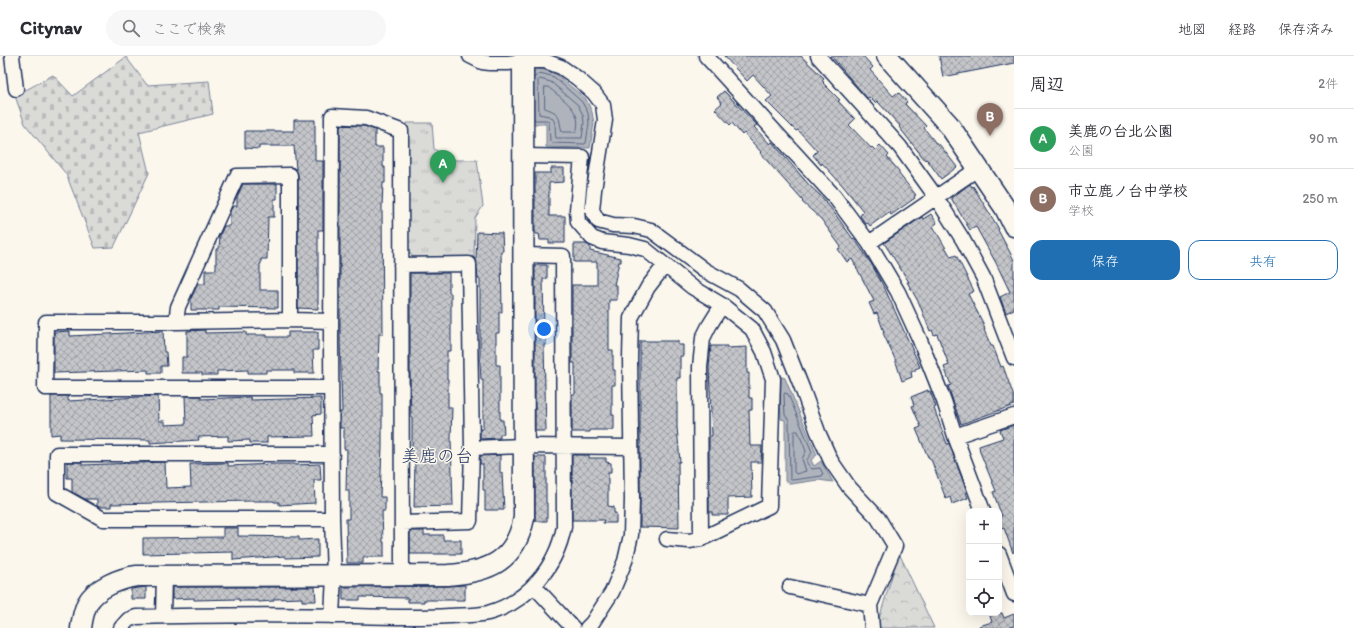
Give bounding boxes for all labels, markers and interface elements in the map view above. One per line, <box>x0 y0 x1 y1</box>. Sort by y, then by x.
search box <box>106 10 386 46</box>
text: Citynav <box>20 16 82 39</box>
icon: search <box>120 17 142 39</box>
text: ここで検索 <box>152 20 227 38</box>
text: 地図 <box>1178 21 1206 38</box>
text: 経路 <box>1228 21 1256 38</box>
text: 保存済み <box>1278 21 1334 38</box>
text: 周辺 <box>1030 74 1064 94</box>
text: 2件 <box>1318 76 1338 91</box>
pin: B <box>977 103 1003 136</box>
text: 美鹿の台北公園 <box>1068 122 1173 140</box>
text: A <box>1039 131 1047 146</box>
text: 90 m <box>1309 131 1338 146</box>
text: 公園 <box>1068 143 1094 158</box>
pin: A <box>430 150 456 183</box>
text: 市立鹿ノ台中学校 <box>1068 182 1188 200</box>
text: B <box>1039 191 1047 206</box>
text: 250 m <box>1302 191 1338 206</box>
text: 学校 <box>1068 203 1094 218</box>
button: 保存 <box>1030 240 1180 280</box>
button: 共有 <box>1188 240 1338 280</box>
your location <box>534 319 554 339</box>
district label: 美鹿の台 <box>401 445 473 467</box>
map controls <box>966 508 1002 616</box>
button: + <box>966 508 1002 544</box>
button: − <box>966 544 1002 580</box>
button: locate <box>966 580 1002 616</box>

